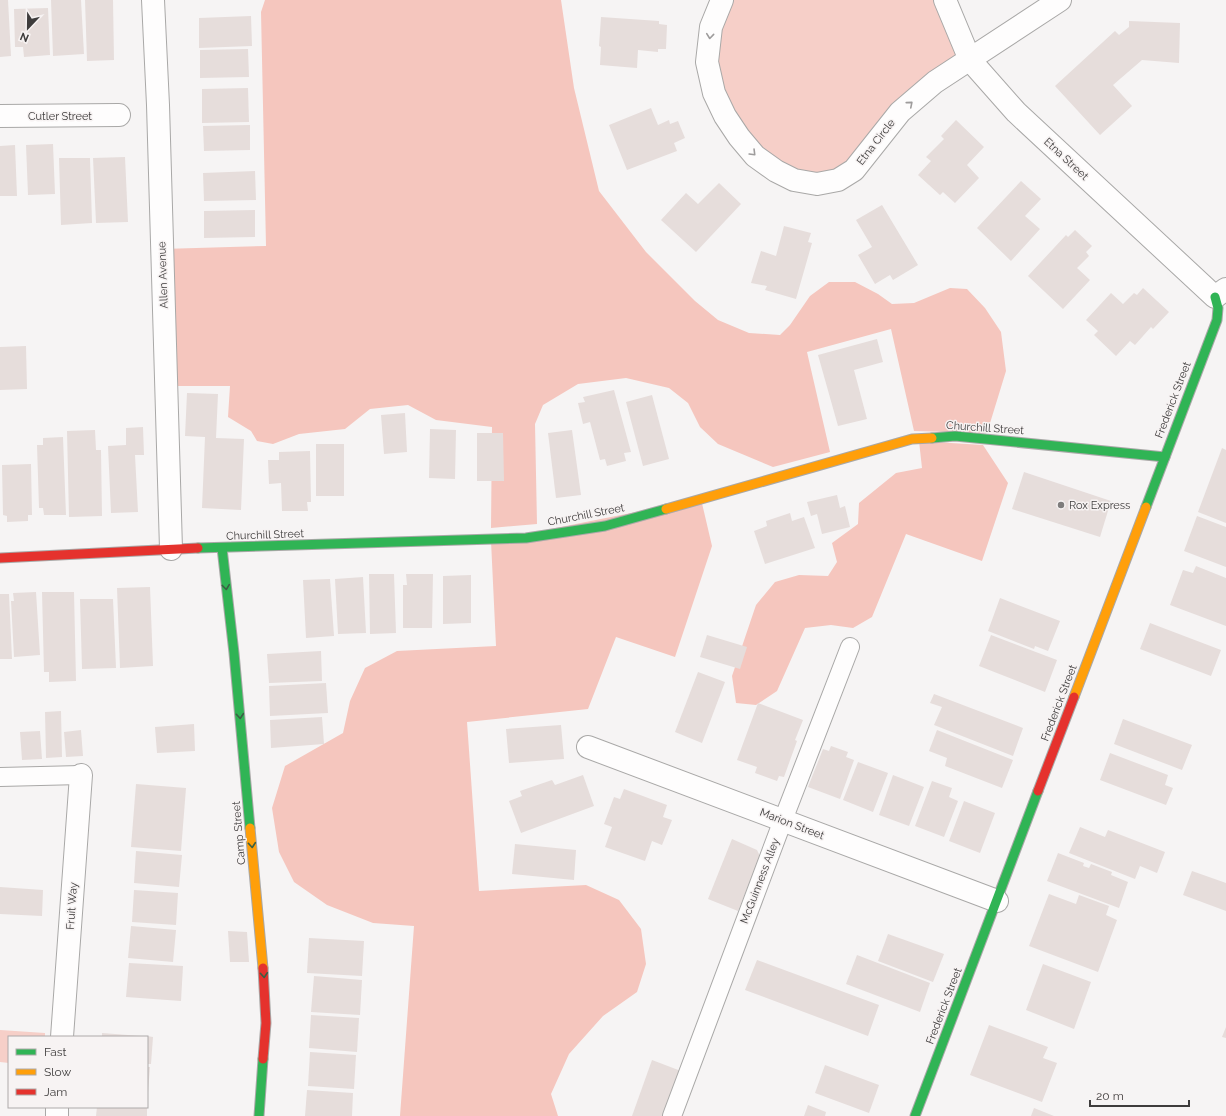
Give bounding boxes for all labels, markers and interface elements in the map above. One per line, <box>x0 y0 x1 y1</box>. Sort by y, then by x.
north arrow <box>8 8 48 48</box>
text: N <box>18 29 31 44</box>
one-way arrow <box>705 33 714 39</box>
one-way arrow <box>906 101 913 108</box>
street label: Cutler Street <box>28 110 92 123</box>
street label: Etna Circle <box>854 116 898 168</box>
street label: Etna Street <box>1041 135 1091 183</box>
one-way arrow <box>748 148 756 156</box>
street label: Allen Avenue <box>155 241 171 309</box>
street label: Frederick Street <box>1152 360 1194 440</box>
street label: Churchill Street <box>946 419 1025 437</box>
place label: Rox Express <box>1069 499 1130 512</box>
marker: Rox Express <box>1056 500 1066 510</box>
street label: Churchill Street <box>546 501 626 529</box>
street label: Churchill Street <box>226 527 305 543</box>
one-way arrow <box>221 584 230 590</box>
street label: Frederick Street <box>1038 663 1080 743</box>
one-way arrow <box>235 713 244 719</box>
street label: Camp Street <box>230 800 248 865</box>
street label: Marion Street <box>758 806 826 842</box>
street label: McGuinness Alley <box>738 836 782 926</box>
one-way arrow <box>247 842 256 849</box>
street label: Fruit Way <box>64 882 80 930</box>
street label: Frederick Street <box>923 966 965 1046</box>
one-way arrow <box>259 972 268 978</box>
legend <box>8 1036 148 1108</box>
text: Fast <box>44 1045 67 1059</box>
text: Slow <box>44 1065 71 1079</box>
scale bar <box>1090 1082 1189 1108</box>
text: Jam <box>44 1085 67 1099</box>
text: 20 m <box>1096 1089 1124 1103</box>

